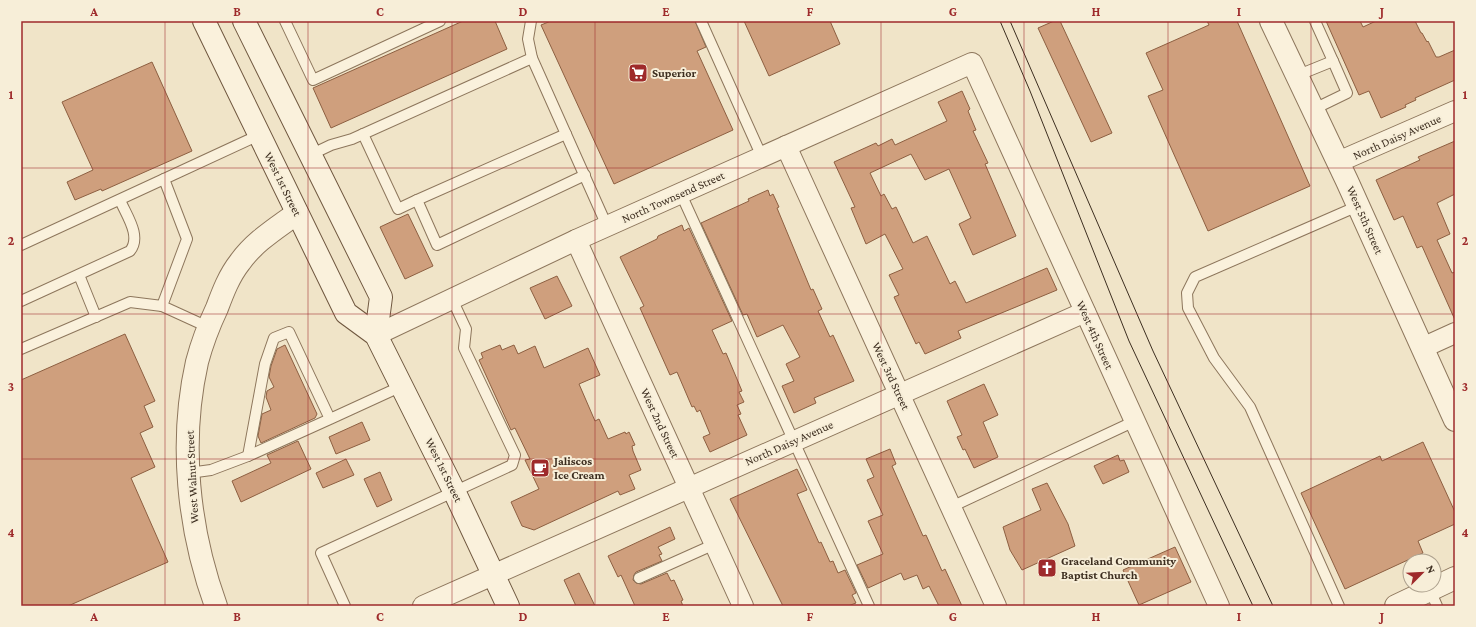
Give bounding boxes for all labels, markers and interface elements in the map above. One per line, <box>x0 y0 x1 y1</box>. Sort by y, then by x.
text: A <box>89 4 98 19</box>
text: B <box>233 4 241 19</box>
text: C <box>376 4 384 19</box>
text: D <box>519 4 528 19</box>
text: E <box>662 4 670 19</box>
text: F <box>807 4 814 19</box>
text: G <box>949 4 957 19</box>
text: H <box>1092 4 1101 19</box>
text: I <box>1237 4 1241 19</box>
text: J <box>1378 4 1384 19</box>
supermarket icon: Superior <box>627 62 649 84</box>
place label: Superior <box>652 66 697 80</box>
text: 1 <box>9 87 14 102</box>
text: 1 <box>1463 87 1468 102</box>
street label: North Daisy Avenue <box>1351 111 1443 163</box>
street label: West 1st Street <box>261 150 305 219</box>
street label: North Townsend Street <box>619 168 728 226</box>
street label: West 5th Street <box>1344 184 1387 257</box>
text: 2 <box>8 233 15 248</box>
text: 2 <box>1462 233 1469 248</box>
street label: West 4th Street <box>1074 299 1117 372</box>
street label: West 3rd Street <box>869 340 913 413</box>
text: 3 <box>8 379 14 394</box>
text: 3 <box>1462 379 1468 394</box>
street label: West 2nd Street <box>638 386 683 461</box>
street label: North Daisy Avenue <box>743 417 835 469</box>
street label: West Walnut Street <box>183 429 201 524</box>
street label: West 1st Street <box>422 436 466 505</box>
place label: Jaliscos Ice Cream <box>552 454 605 482</box>
cafe icon: Jaliscos Ice Cream <box>529 457 551 479</box>
text: 4 <box>7 525 15 540</box>
text: 4 <box>1461 525 1469 540</box>
north arrow <box>1402 553 1442 593</box>
place label: Graceland Community Baptist Church <box>1061 554 1176 582</box>
church icon: Graceland Community Baptist Church <box>1036 557 1058 579</box>
text: N <box>1424 563 1438 575</box>
text: A <box>89 609 98 624</box>
text: B <box>233 609 241 624</box>
text: C <box>376 609 384 624</box>
text: D <box>519 609 528 624</box>
text: E <box>662 609 670 624</box>
text: F <box>807 609 814 624</box>
text: G <box>949 609 957 624</box>
text: H <box>1092 609 1101 624</box>
text: I <box>1237 609 1241 624</box>
text: J <box>1378 609 1384 624</box>

